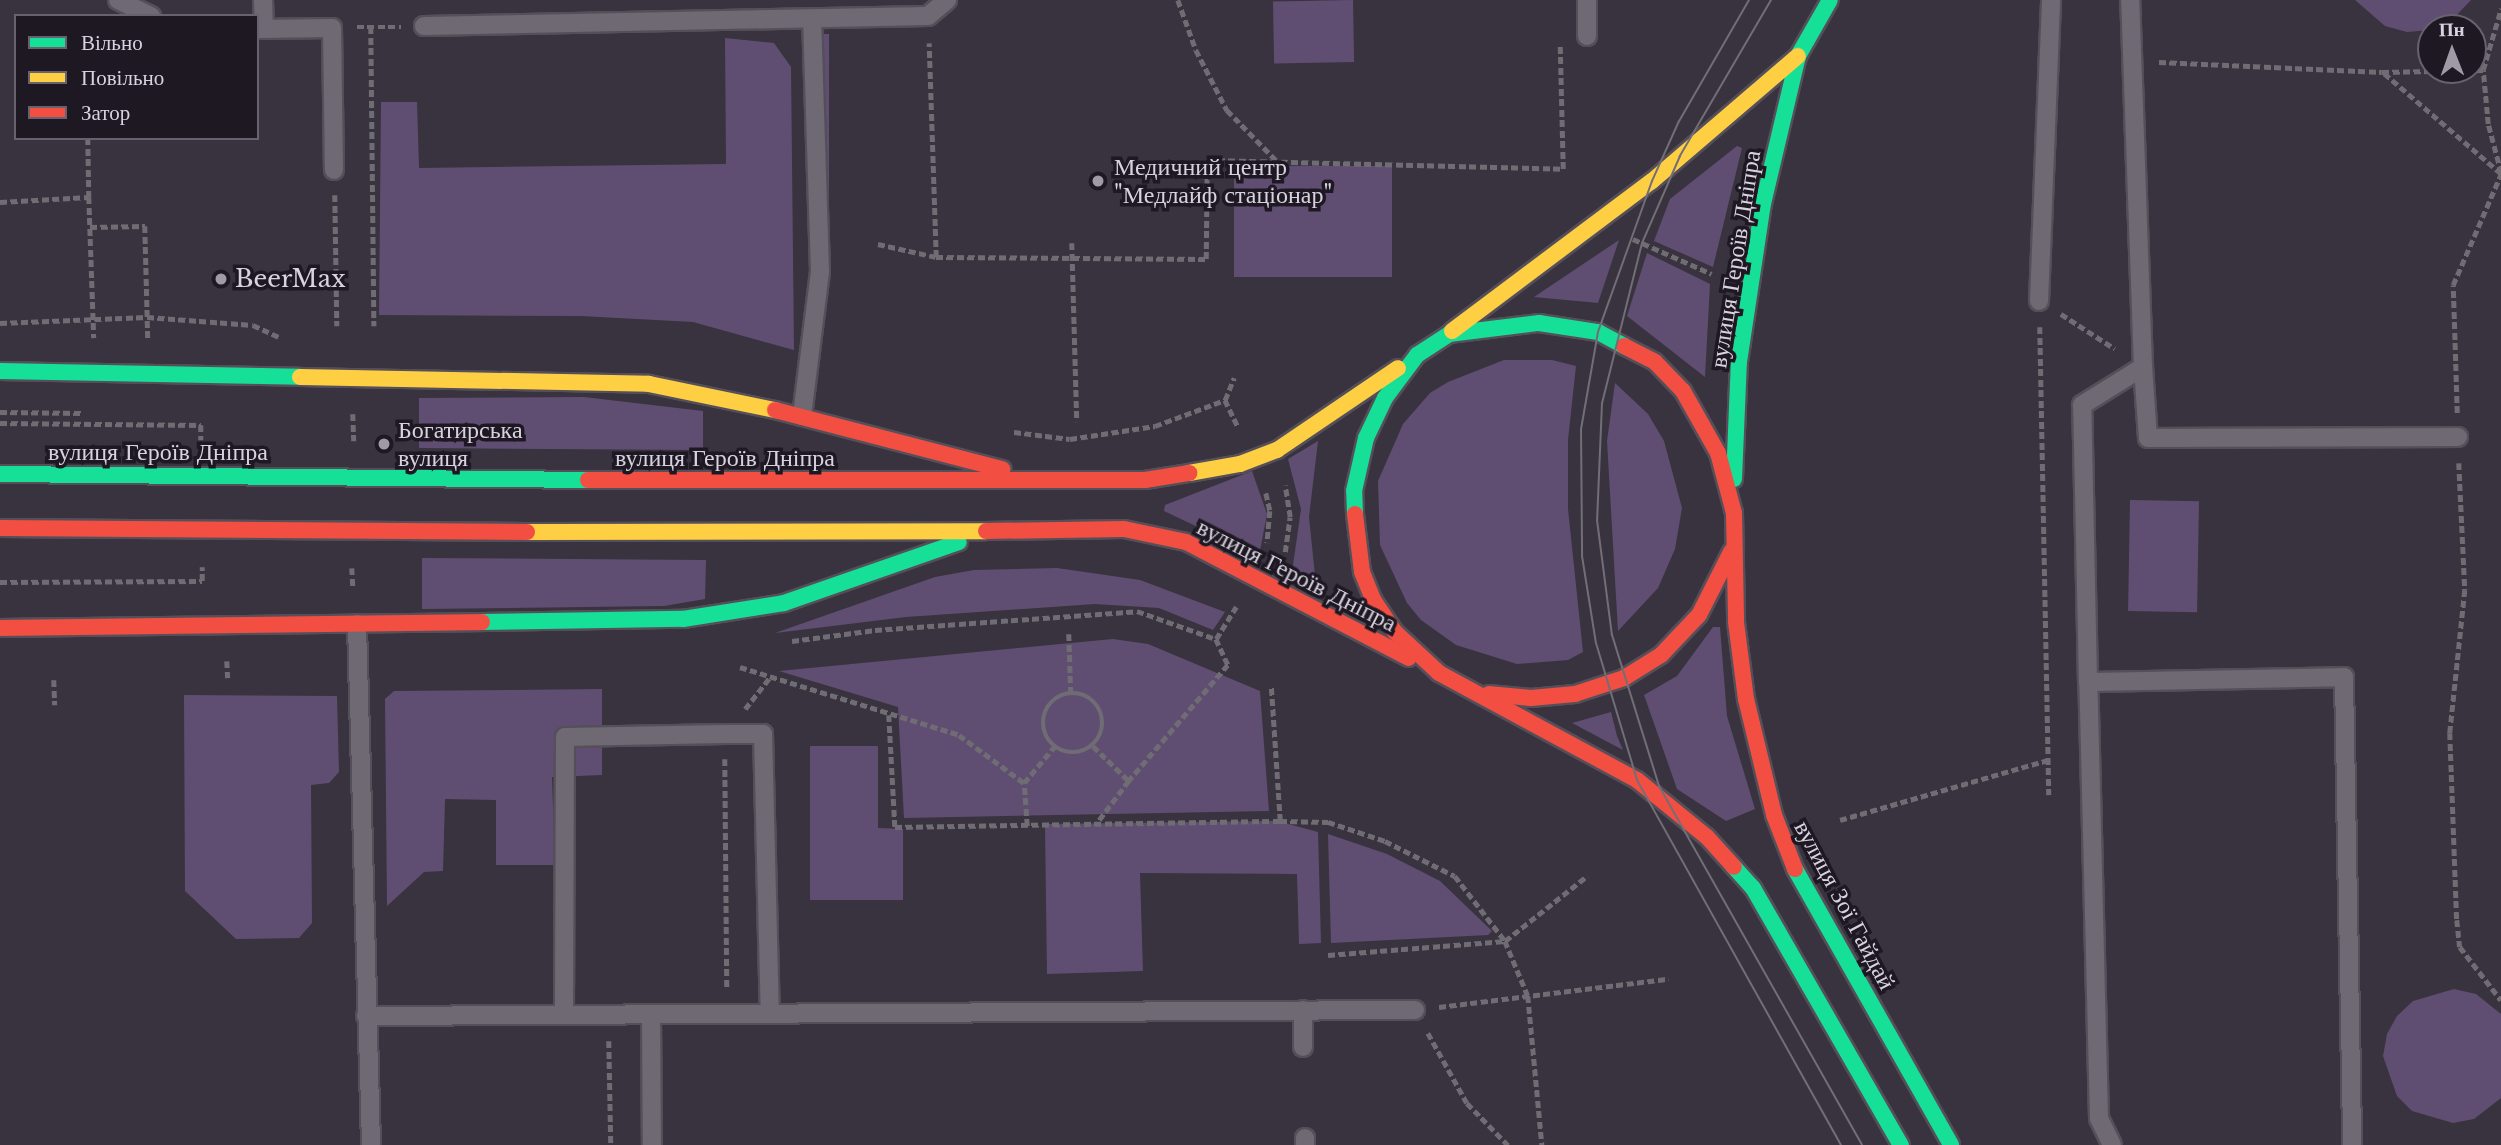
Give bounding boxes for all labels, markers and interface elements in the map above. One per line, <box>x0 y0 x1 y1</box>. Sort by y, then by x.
legend <box>14 14 259 140</box>
north arrow <box>2417 14 2487 84</box>
text: Пн <box>2439 18 2465 41</box>
text: Вільно <box>81 30 143 56</box>
text: Повільно <box>81 65 164 91</box>
text: Затор <box>81 100 130 126</box>
street label: вулиця Героїв Дніпра <box>1704 148 1766 370</box>
place label: Медичний центр "Медлайф стаціонар" <box>1114 153 1332 209</box>
marker: Медичний центр "Медлайф стаціонар" <box>1088 171 1108 191</box>
place label: BeerMax <box>235 265 346 293</box>
marker: BeerMax <box>213 271 229 287</box>
place label: Богатирська вулиця <box>398 416 523 472</box>
marker: Богатирська вулиця <box>376 436 392 452</box>
street label: вулиця Героїв Дніпра <box>48 438 268 466</box>
street label: вулиця Героїв Дніпра <box>615 444 835 472</box>
street label: вулиця Героїв Дніпра <box>1192 512 1402 638</box>
street label: вулиця Зої Гайдай <box>1788 816 1902 994</box>

